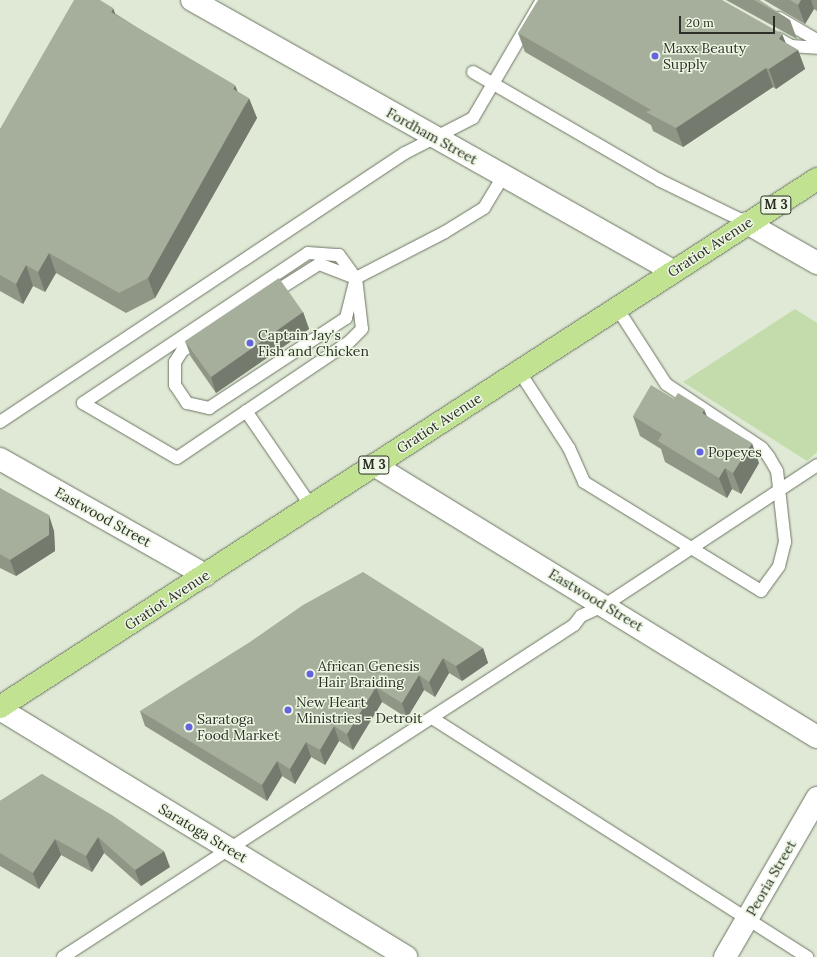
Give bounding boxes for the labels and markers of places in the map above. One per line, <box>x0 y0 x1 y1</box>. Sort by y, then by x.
place label: Maxx Beauty Supply <box>663 40 746 72</box>
marker: Maxx Beauty Supply <box>650 51 660 61</box>
place label: Captain Jay's Fish and Chicken <box>258 327 369 360</box>
marker: Captain Jay's Fish and Chicken <box>245 338 255 348</box>
place label: Popeyes <box>708 444 762 460</box>
marker: Popeyes <box>695 447 705 457</box>
place label: African Genesis Hair Braiding <box>318 658 420 690</box>
marker: African Genesis Hair Braiding <box>305 669 315 679</box>
place label: New Heart Ministries - Detroit <box>296 694 422 726</box>
marker: New Heart Ministries - Detroit <box>283 705 293 715</box>
place label: Saratoga Food Market <box>197 711 279 744</box>
marker: Saratoga Food Market <box>184 722 194 732</box>

